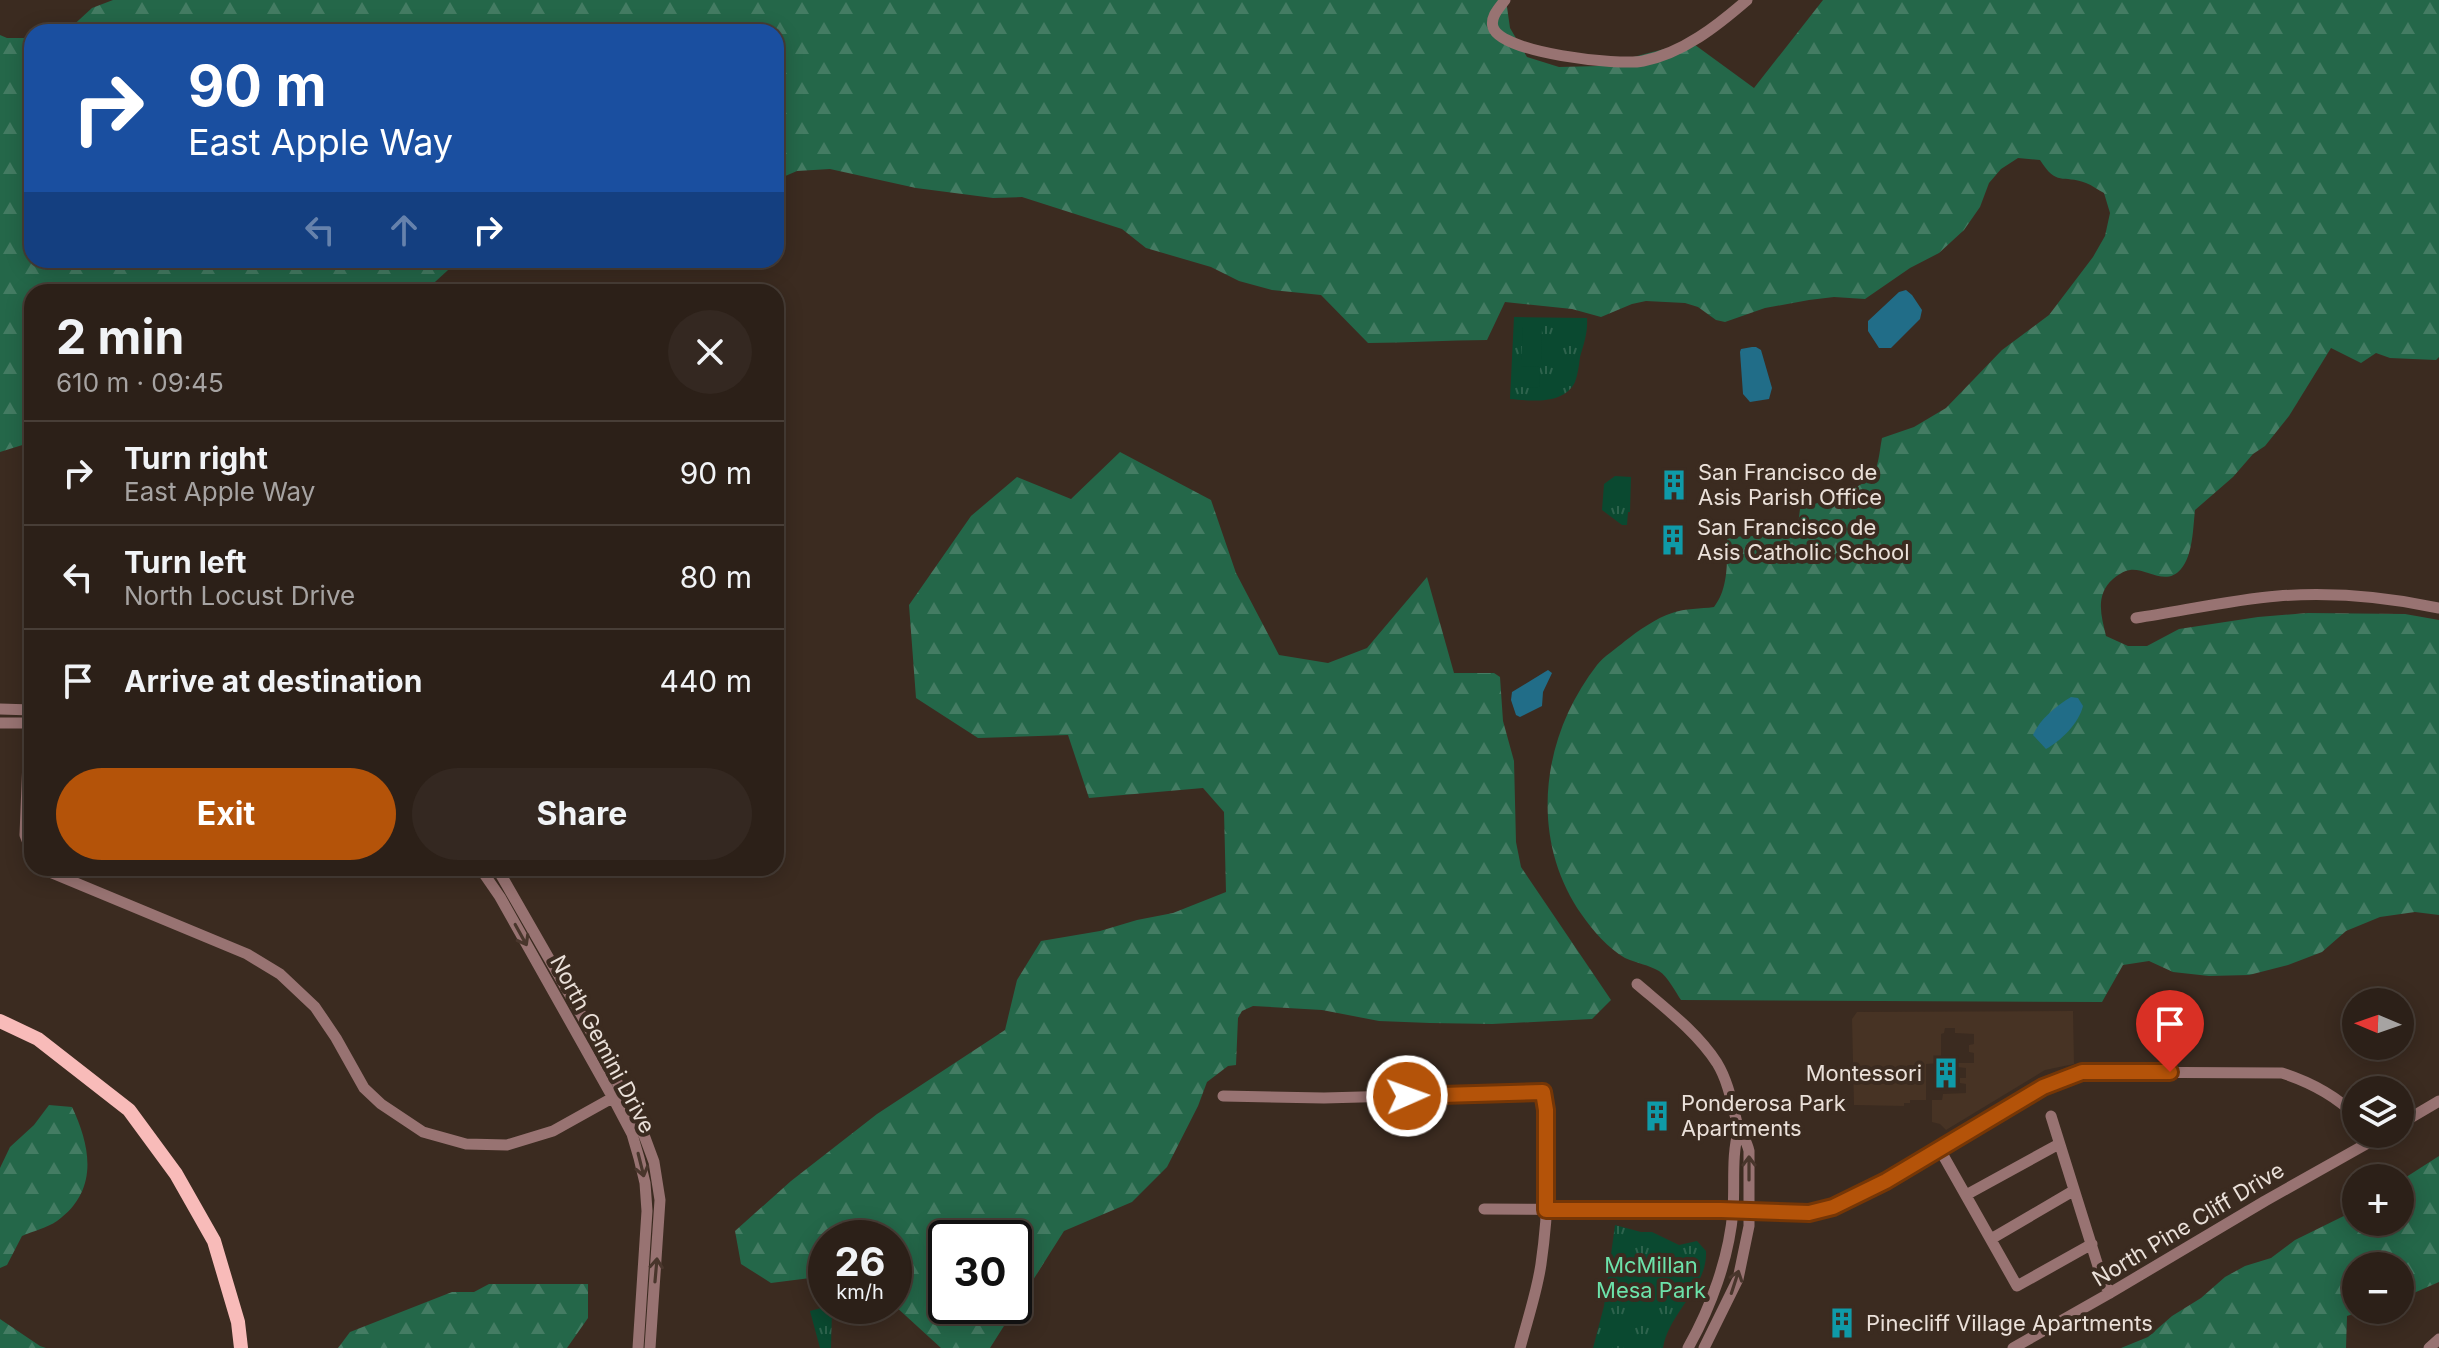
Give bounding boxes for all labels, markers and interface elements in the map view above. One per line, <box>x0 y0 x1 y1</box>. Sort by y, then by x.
text: 90 m <box>188 52 327 120</box>
icon: right <box>56 56 160 160</box>
text: East Apple Way <box>188 120 453 164</box>
icon: left <box>298 208 342 252</box>
icon: ahead <box>382 208 426 252</box>
icon: right <box>466 208 510 252</box>
text: 2 min <box>56 307 184 366</box>
button: close <box>668 310 752 394</box>
text: 610 m · 09:45 <box>56 367 224 398</box>
text: Turn right <box>124 440 268 476</box>
icon: right <box>56 451 100 495</box>
text: 90 m <box>680 455 752 491</box>
place label: San Francisco de Asis Parish Office <box>1698 459 1882 510</box>
building icon: San Francisco de Asis Parish Office <box>1657 468 1691 502</box>
text: East Apple Way <box>124 476 315 507</box>
place label: San Francisco de Asis Catholic School <box>1697 514 1910 565</box>
building icon: San Francisco de Asis Catholic School <box>1656 523 1690 557</box>
text: Turn left <box>124 544 246 580</box>
icon: left <box>56 555 100 599</box>
text: 80 m <box>680 559 752 595</box>
text: North Locust Drive <box>124 580 355 611</box>
icon: arrive <box>56 659 100 703</box>
text: Arrive at destination <box>124 663 422 699</box>
text: 440 m <box>660 663 752 699</box>
button: Exit <box>56 768 396 860</box>
button: Share <box>412 768 752 860</box>
one-way arrow <box>514 922 529 946</box>
street label: North Gemini Drive <box>545 951 661 1137</box>
north arrow <box>2342 988 2414 1060</box>
map controls <box>2342 988 2414 1324</box>
pin <box>2136 990 2204 1072</box>
icon: arrive <box>2148 1002 2192 1046</box>
position arrow <box>1365 1054 1449 1138</box>
building icon: Montessori <box>1929 1056 1963 1090</box>
place label: Montessori <box>1806 1060 1922 1086</box>
button: layers <box>2342 1076 2414 1148</box>
place label: Ponderosa Park Apartments <box>1681 1090 1846 1141</box>
building icon: Ponderosa Park Apartments <box>1640 1099 1674 1133</box>
one-way arrow <box>634 1151 649 1177</box>
one-way arrow <box>1741 1155 1757 1182</box>
street label: North Pine Cliff Drive <box>2087 1156 2289 1292</box>
button: + <box>2342 1164 2414 1236</box>
speed limit sign: 30 <box>928 1220 1032 1324</box>
text: 26 <box>834 1237 886 1286</box>
park label: McMillan Mesa Park <box>1596 1252 1706 1303</box>
button: − <box>2342 1252 2414 1324</box>
one-way arrow <box>649 1257 664 1284</box>
one-way arrow <box>1729 1270 1744 1295</box>
text: km/h <box>836 1280 884 1304</box>
building icon: Pinecliff Village Apartments <box>1825 1306 1859 1340</box>
place label: Pinecliff Village Apartments <box>1866 1310 2153 1336</box>

